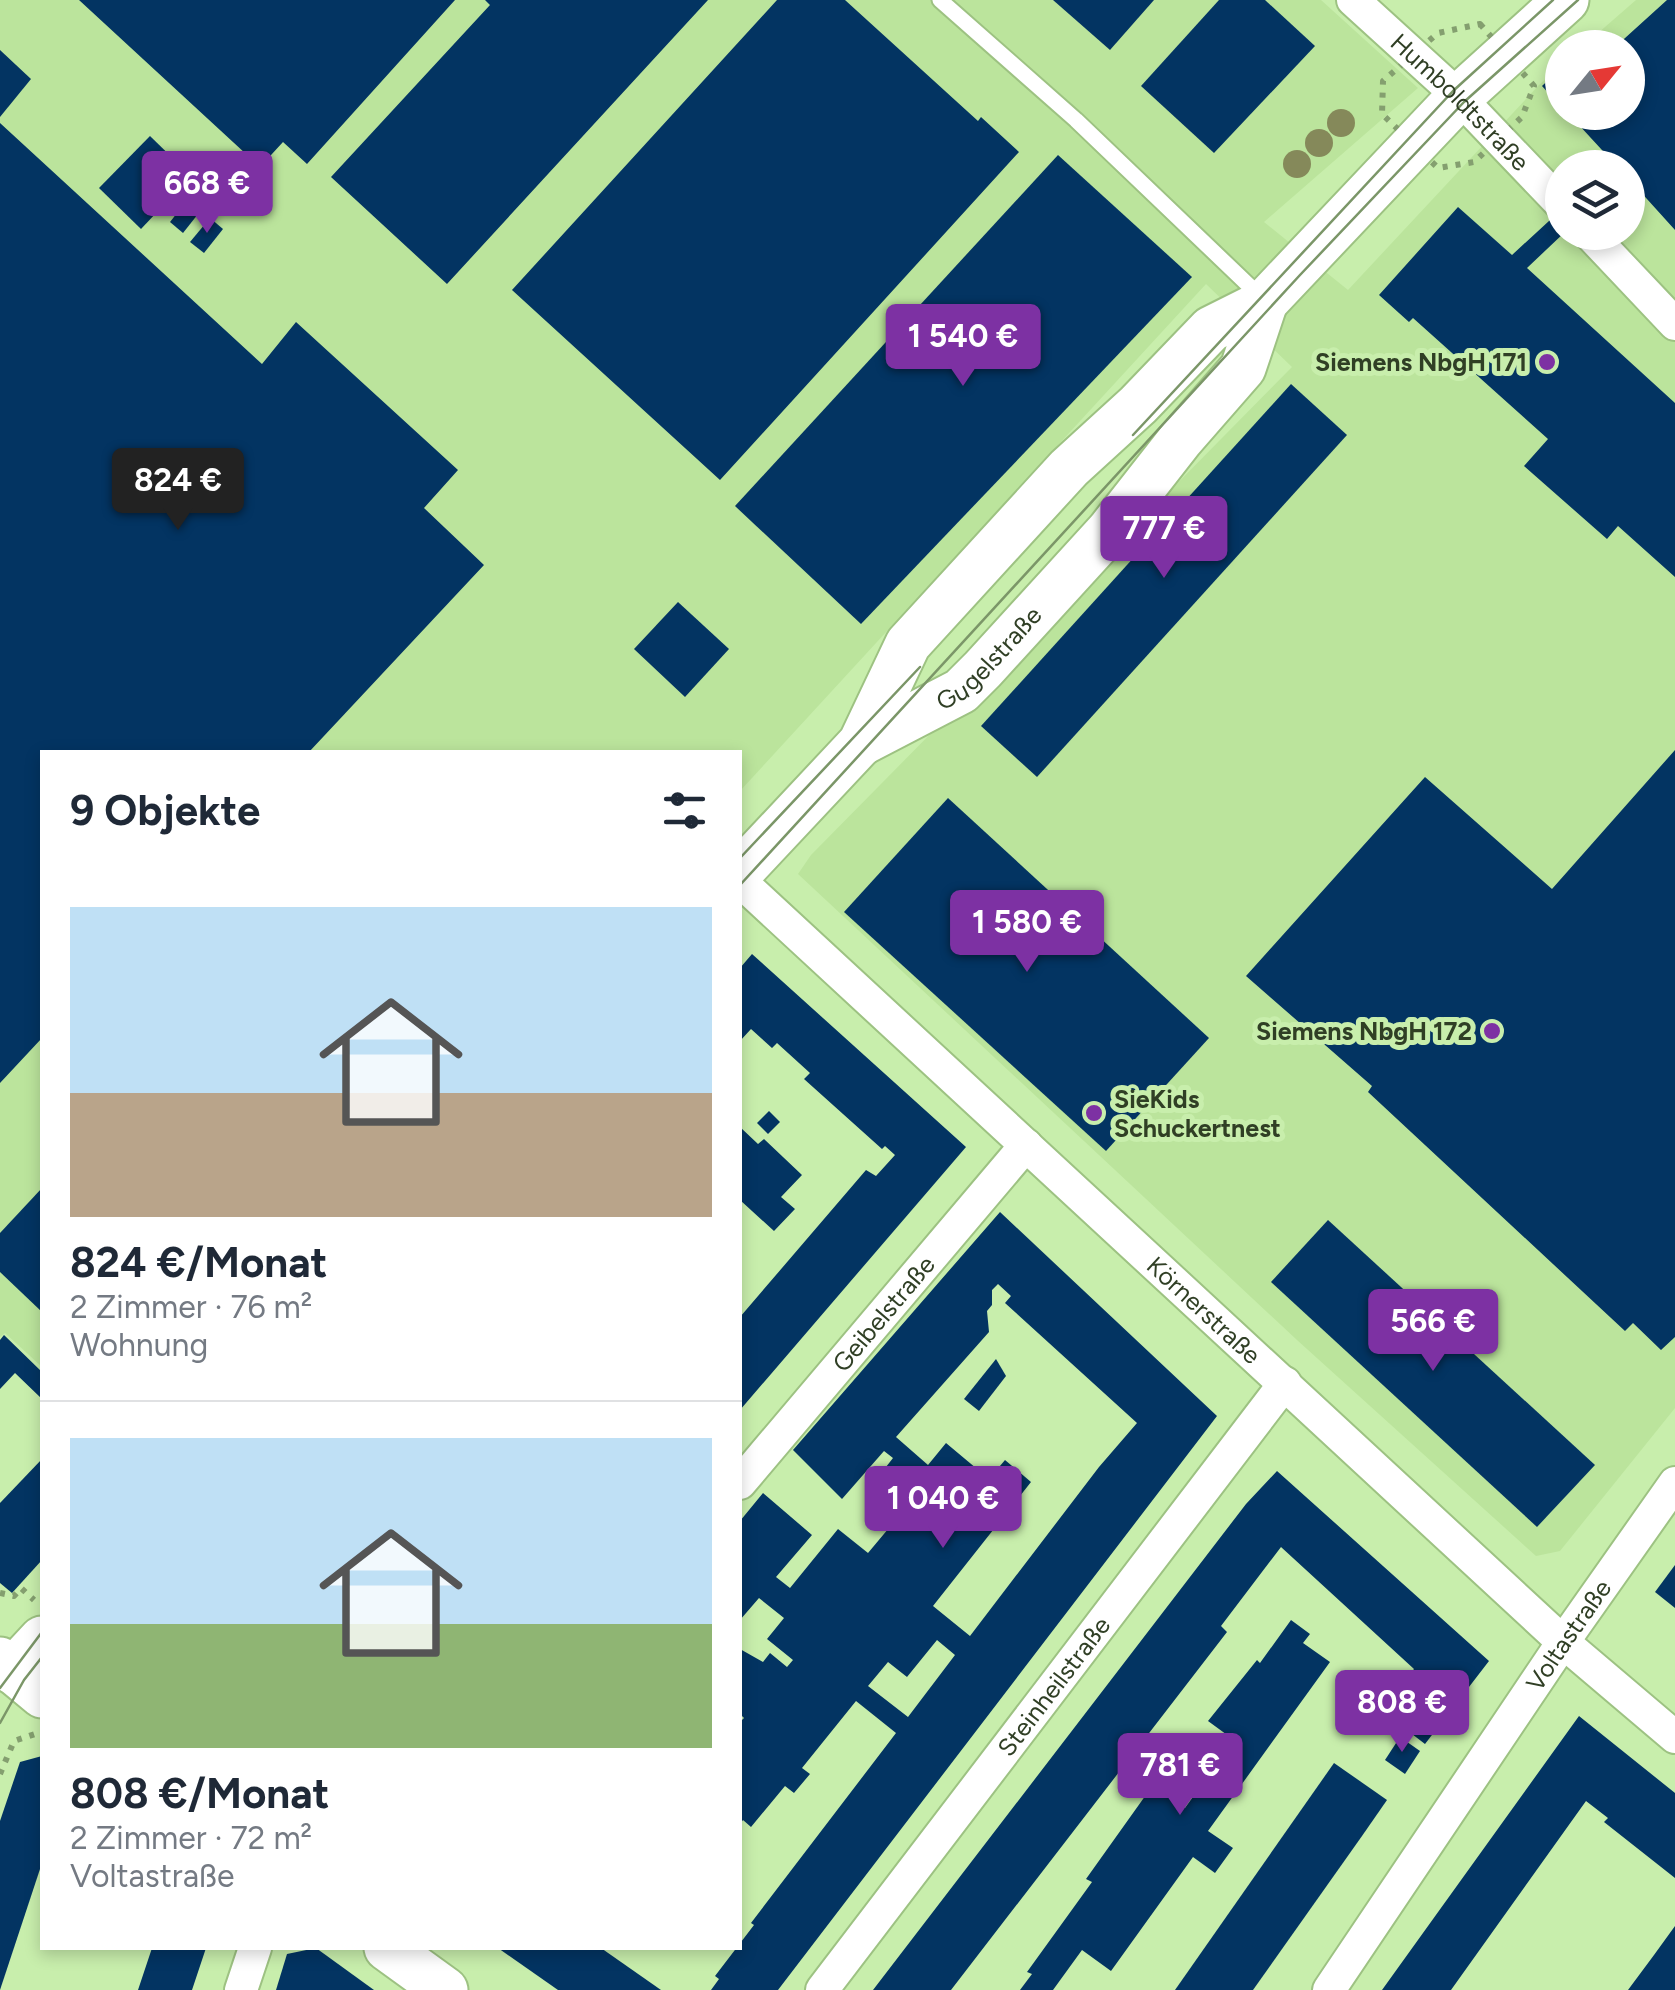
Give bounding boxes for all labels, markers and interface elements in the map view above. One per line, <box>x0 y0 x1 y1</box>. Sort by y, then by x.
street label: Humboldtstraße <box>1385 27 1536 177</box>
north arrow <box>1545 30 1645 130</box>
map controls <box>1545 30 1645 250</box>
button: layers <box>1545 150 1645 250</box>
pin: 668 € <box>137 151 277 236</box>
text: 668 € <box>164 164 250 202</box>
pin: 1 540 € <box>871 304 1055 389</box>
text: 1 540 € <box>908 317 1018 355</box>
place label: Siemens NbgH 171 <box>1315 347 1527 377</box>
marker: Siemens NbgH 171 <box>1536 351 1558 373</box>
pin: 824 € <box>108 448 248 533</box>
text: 824 € <box>134 461 222 499</box>
pin: 777 € <box>1094 496 1234 581</box>
text: 777 € <box>1122 509 1206 547</box>
street label: Gugelstraße <box>931 600 1048 716</box>
icon: filters <box>657 783 712 838</box>
text: 9 Objekte <box>70 785 260 836</box>
pin: 1 580 € <box>935 890 1119 975</box>
text: 1 580 € <box>972 903 1082 941</box>
icon: home <box>301 972 481 1152</box>
place label: Siemens NbgH 172 <box>1256 1016 1472 1046</box>
marker: Siemens NbgH 172 <box>1481 1020 1503 1042</box>
place label: SieKids Schuckertnest <box>1114 1084 1281 1143</box>
marker: SieKids Schuckertnest <box>1083 1102 1105 1124</box>
text: 824 €/Monat <box>70 1237 327 1288</box>
street label: Geibelstraße <box>826 1249 941 1378</box>
street label: Körnerstraße <box>1141 1250 1267 1370</box>
text: 2 Zimmer · 76 m² <box>70 1288 312 1326</box>
pin: 566 € <box>1363 1289 1503 1374</box>
text: 566 € <box>1390 1302 1476 1340</box>
text: Wohnung <box>70 1326 208 1364</box>
pin: 1 040 € <box>851 1466 1035 1551</box>
text: 1 040 € <box>887 1479 999 1517</box>
icon: home <box>301 1503 481 1683</box>
street label: Voltastraße <box>1519 1574 1617 1697</box>
street label: Steinheilstraße <box>991 1611 1116 1762</box>
pin: 808 € <box>1332 1670 1472 1755</box>
text: 808 € <box>1357 1683 1447 1721</box>
pin: 781 € <box>1110 1733 1250 1818</box>
text: 781 € <box>1140 1746 1220 1784</box>
text: 808 €/Monat <box>70 1768 329 1819</box>
text: 2 Zimmer · 72 m² <box>70 1819 312 1857</box>
text: Voltastraße <box>70 1857 235 1895</box>

